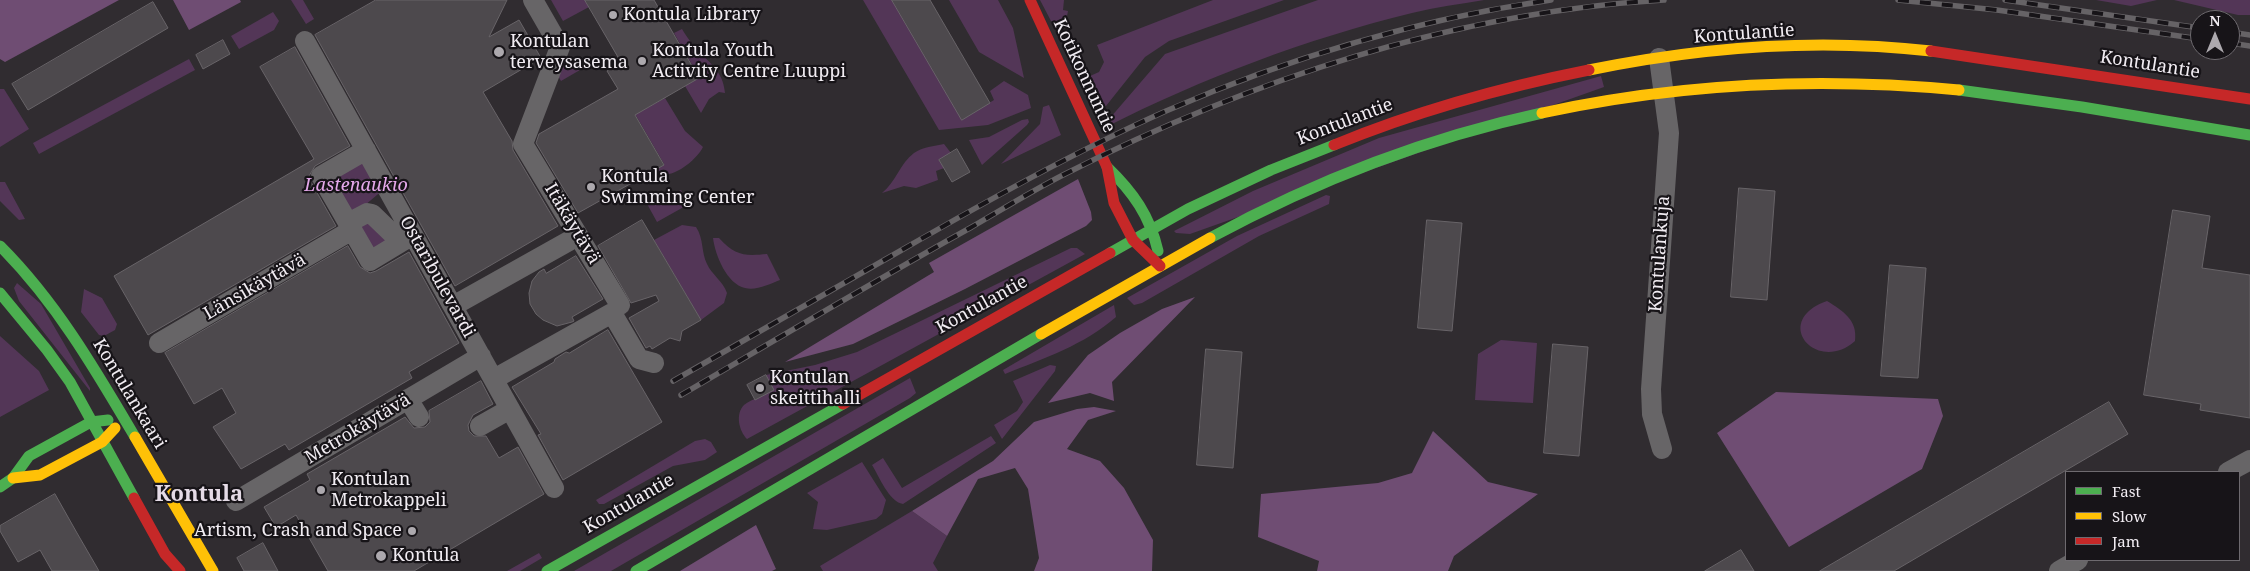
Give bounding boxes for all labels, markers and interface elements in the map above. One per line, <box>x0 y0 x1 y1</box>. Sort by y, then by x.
place label: Kontula Library <box>623 4 760 26</box>
marker: Kontula Library <box>607 9 619 21</box>
north arrow <box>2190 10 2240 60</box>
text: N <box>2209 11 2221 30</box>
street label: Kotikonnuntie <box>1048 16 1120 136</box>
street label: Kontulantie <box>1693 20 1795 48</box>
place label: Kontulan terveysasema <box>510 31 628 74</box>
place label: Kontula Youth Activity Centre Luuppi <box>652 40 846 82</box>
marker: Kontulan terveysasema <box>492 45 506 59</box>
street label: Kontulantie <box>2098 46 2202 84</box>
marker: Kontula Youth Activity Centre Luuppi <box>636 55 648 67</box>
street label: Kontulantie <box>1294 94 1396 150</box>
place label: Kontula Swimming Center <box>601 166 754 208</box>
park label: Lastenaukio <box>304 175 408 197</box>
street label: Itäkäytävä <box>539 180 605 268</box>
marker: Kontula Swimming Center <box>585 181 597 193</box>
street label: Kontulankuja <box>1645 195 1675 313</box>
street label: Ostaribulevardi <box>395 212 479 342</box>
street label: Länsikäytävä <box>200 249 310 325</box>
street label: Kontulantie <box>933 271 1031 339</box>
street label: Kontulankaari <box>88 335 170 453</box>
place label: Kontulan skeittihalli <box>770 367 861 409</box>
marker: Kontulan skeittihalli <box>754 382 766 394</box>
street label: Metrokäytävä <box>301 389 415 469</box>
place label: Kontulan Metrokappeli <box>331 469 446 512</box>
street label: Kontulantie <box>580 469 678 539</box>
legend <box>2065 471 2240 561</box>
text: Fast <box>2112 481 2141 501</box>
district label: Kontula <box>155 482 243 508</box>
marker: Kontulan Metrokappeli <box>315 484 327 496</box>
text: Slow <box>2112 506 2146 526</box>
place label: Artism, Crash and Space <box>194 520 402 542</box>
marker: Artism, Crash and Space <box>406 525 418 537</box>
text: Jam <box>2112 531 2140 551</box>
place label: Kontula <box>392 545 460 567</box>
marker: Kontula <box>374 549 388 563</box>

